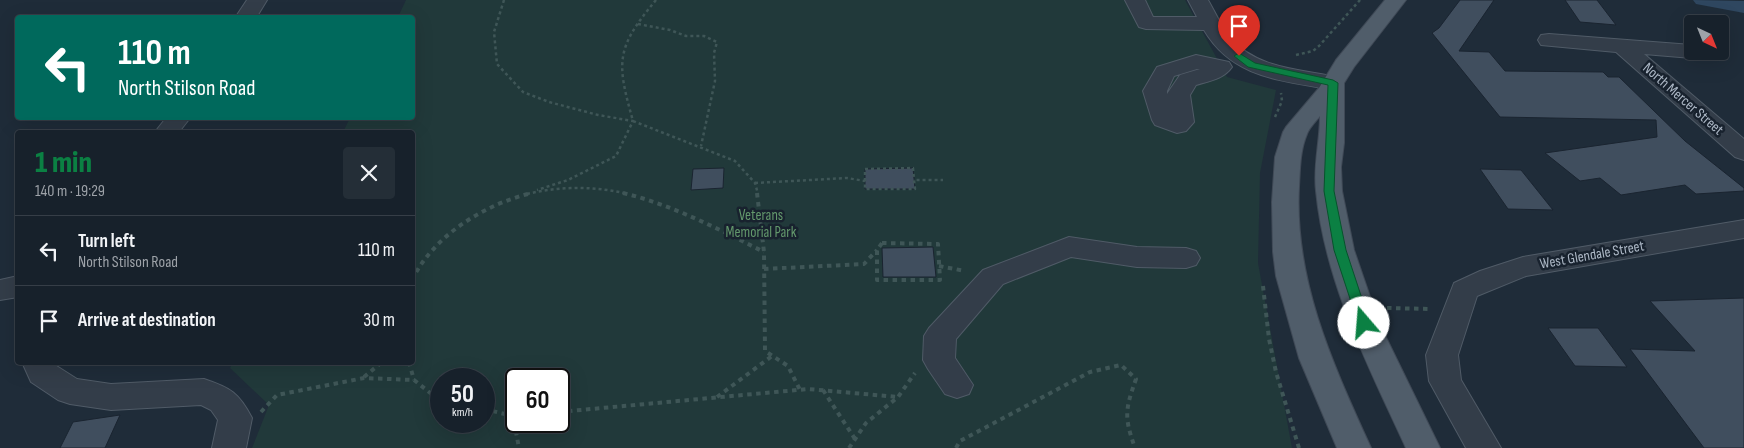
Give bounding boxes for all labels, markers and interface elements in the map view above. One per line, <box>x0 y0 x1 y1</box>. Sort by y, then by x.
pin <box>1218 5 1260 56</box>
icon: arrive <box>1225 12 1253 40</box>
north arrow <box>1684 15 1729 60</box>
map controls <box>1684 15 1729 60</box>
text: 110 m <box>118 32 191 75</box>
icon: left <box>35 35 100 100</box>
street label: North Mercer Street <box>1639 59 1728 140</box>
text: North Stilson Road <box>118 75 255 102</box>
text: 1 min <box>35 145 92 181</box>
button: close <box>343 147 395 199</box>
text: 140 m · 19:29 <box>35 182 105 201</box>
park label: Veterans Memorial Park <box>726 206 797 242</box>
text: Turn left <box>78 230 135 253</box>
street label: West Glendale Street <box>1538 236 1646 274</box>
icon: left <box>35 237 63 265</box>
text: 110 m <box>358 239 395 262</box>
text: North Stilson Road <box>78 253 178 272</box>
position arrow <box>1337 296 1389 348</box>
icon: arrive <box>35 307 63 335</box>
text: Arrive at destination <box>78 309 216 332</box>
text: 30 m <box>363 309 395 332</box>
speed limit sign: 60 <box>505 368 570 433</box>
text: 50 <box>451 379 474 410</box>
text: km/h <box>452 405 473 420</box>

